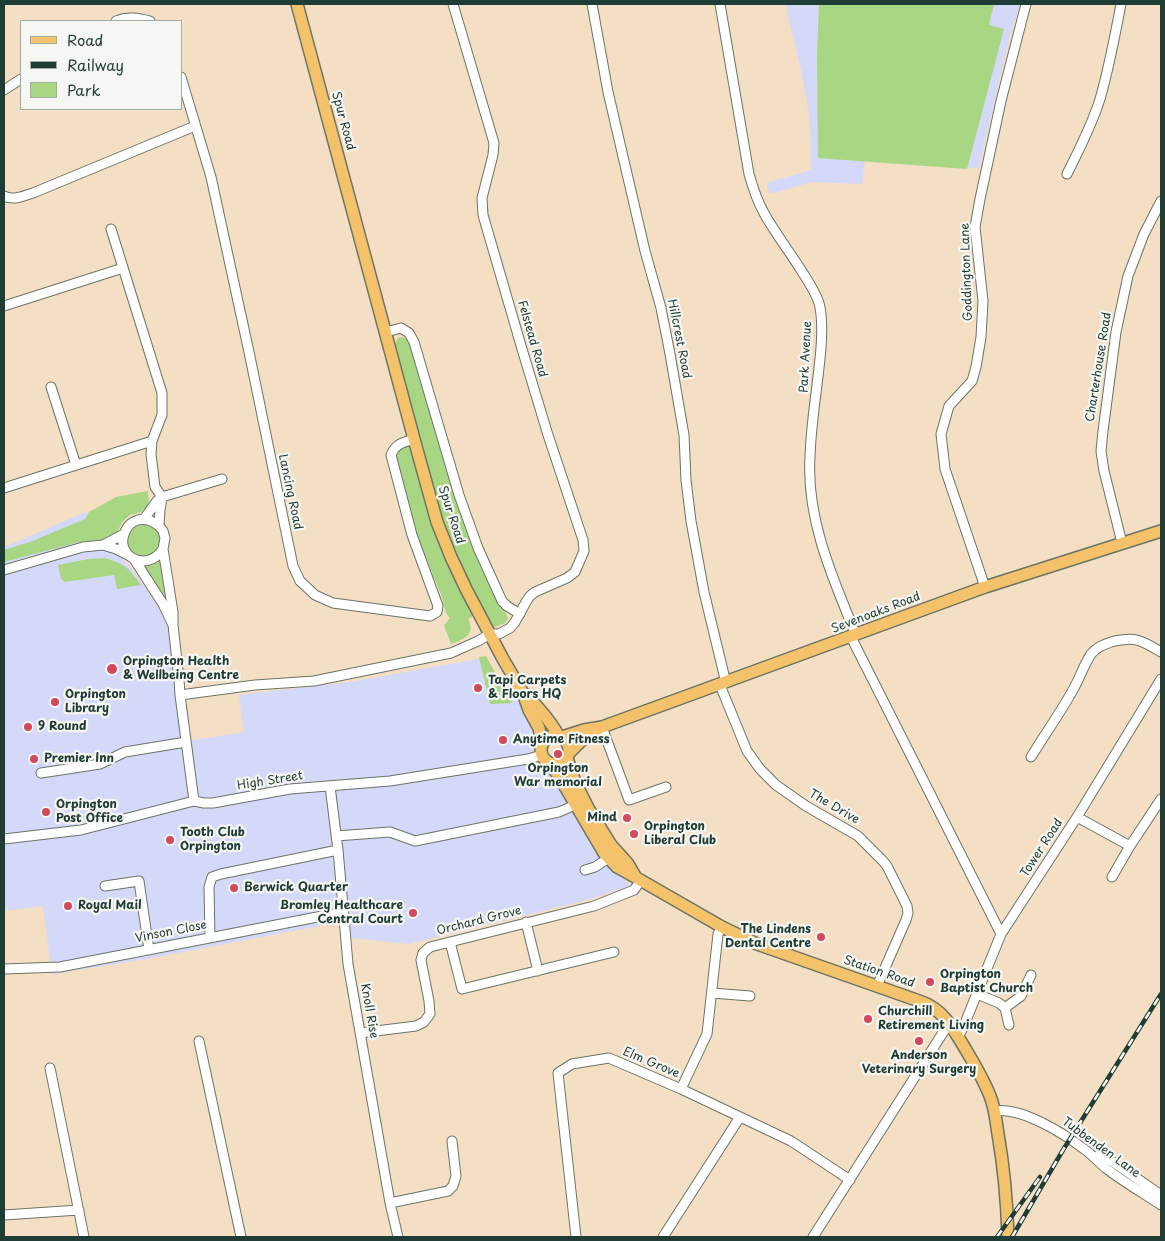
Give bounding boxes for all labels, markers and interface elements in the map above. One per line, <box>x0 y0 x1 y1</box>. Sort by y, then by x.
legend <box>20 20 182 110</box>
text: Road <box>67 28 103 51</box>
text: Railway <box>67 53 124 76</box>
text: Park <box>67 78 101 101</box>
street label: Spur Road <box>328 90 358 152</box>
street label: Goddington Lane <box>958 223 976 321</box>
street label: Hillcrest Road <box>664 298 694 380</box>
street label: Felstead Road <box>514 299 550 379</box>
street label: Charterhouse Road <box>1083 311 1115 423</box>
street label: Park Avenue <box>797 321 815 393</box>
street label: Lancing Road <box>275 453 305 531</box>
street label: Spur Road <box>435 484 467 546</box>
street label: Sevenoaks Road <box>830 589 922 637</box>
place label: Orpington Health & Wellbeing Centre <box>123 655 239 683</box>
marker: Orpington Health & Wellbeing Centre <box>105 662 119 676</box>
place label: Tapi Carpets & Floors HQ <box>488 674 566 702</box>
marker: Tapi Carpets & Floors HQ <box>472 682 484 694</box>
place label: Orpington Library <box>65 688 126 716</box>
marker: Orpington Library <box>49 696 61 708</box>
place label: 9 Round <box>38 720 86 734</box>
marker: 9 Round <box>22 721 34 733</box>
place label: Anytime Fitness <box>513 733 610 747</box>
marker: Anytime Fitness <box>497 734 509 746</box>
marker: Orpington War memorial <box>552 748 564 760</box>
place label: Premier Inn <box>44 752 114 766</box>
marker: Premier Inn <box>28 753 40 765</box>
place label: Orpington War memorial <box>514 762 602 790</box>
street label: High Street <box>236 769 304 793</box>
street label: The Drive <box>806 787 862 827</box>
place label: Orpington Post Office <box>56 798 123 826</box>
marker: Orpington Post Office <box>40 806 52 818</box>
place label: Mind <box>587 811 617 825</box>
marker: Mind <box>621 812 633 824</box>
street label: Tower Road <box>1018 816 1066 880</box>
place label: Orpington Liberal Club <box>644 820 716 848</box>
place label: Tooth Club Orpington <box>180 826 245 854</box>
marker: Orpington Liberal Club <box>628 828 640 840</box>
marker: Tooth Club Orpington <box>164 834 176 846</box>
place label: Berwick Quarter <box>244 881 348 895</box>
marker: Berwick Quarter <box>228 882 240 894</box>
place label: Royal Mail <box>78 899 142 913</box>
place label: Bromley Healthcare Central Court <box>280 899 403 927</box>
marker: Royal Mail <box>62 900 74 912</box>
street label: Orchard Grove <box>435 904 523 938</box>
marker: Bromley Healthcare Central Court <box>407 907 419 919</box>
street label: Vinson Close <box>134 918 208 946</box>
place label: The Lindens Dental Centre <box>725 923 811 951</box>
marker: The Lindens Dental Centre <box>815 931 827 943</box>
street label: Station Road <box>841 953 917 991</box>
place label: Orpington Baptist Church <box>940 968 1033 996</box>
marker: Orpington Baptist Church <box>924 976 936 988</box>
street label: Knoll Rise <box>357 982 381 1040</box>
place label: Churchill Retirement Living <box>878 1005 984 1033</box>
marker: Churchill Retirement Living <box>862 1013 874 1025</box>
marker: Anderson Veterinary Surgery <box>913 1035 925 1047</box>
street label: Elm Grove <box>621 1045 681 1081</box>
place label: Anderson Veterinary Surgery <box>862 1049 976 1077</box>
street label: Tubbenden Lane <box>1059 1115 1143 1181</box>

